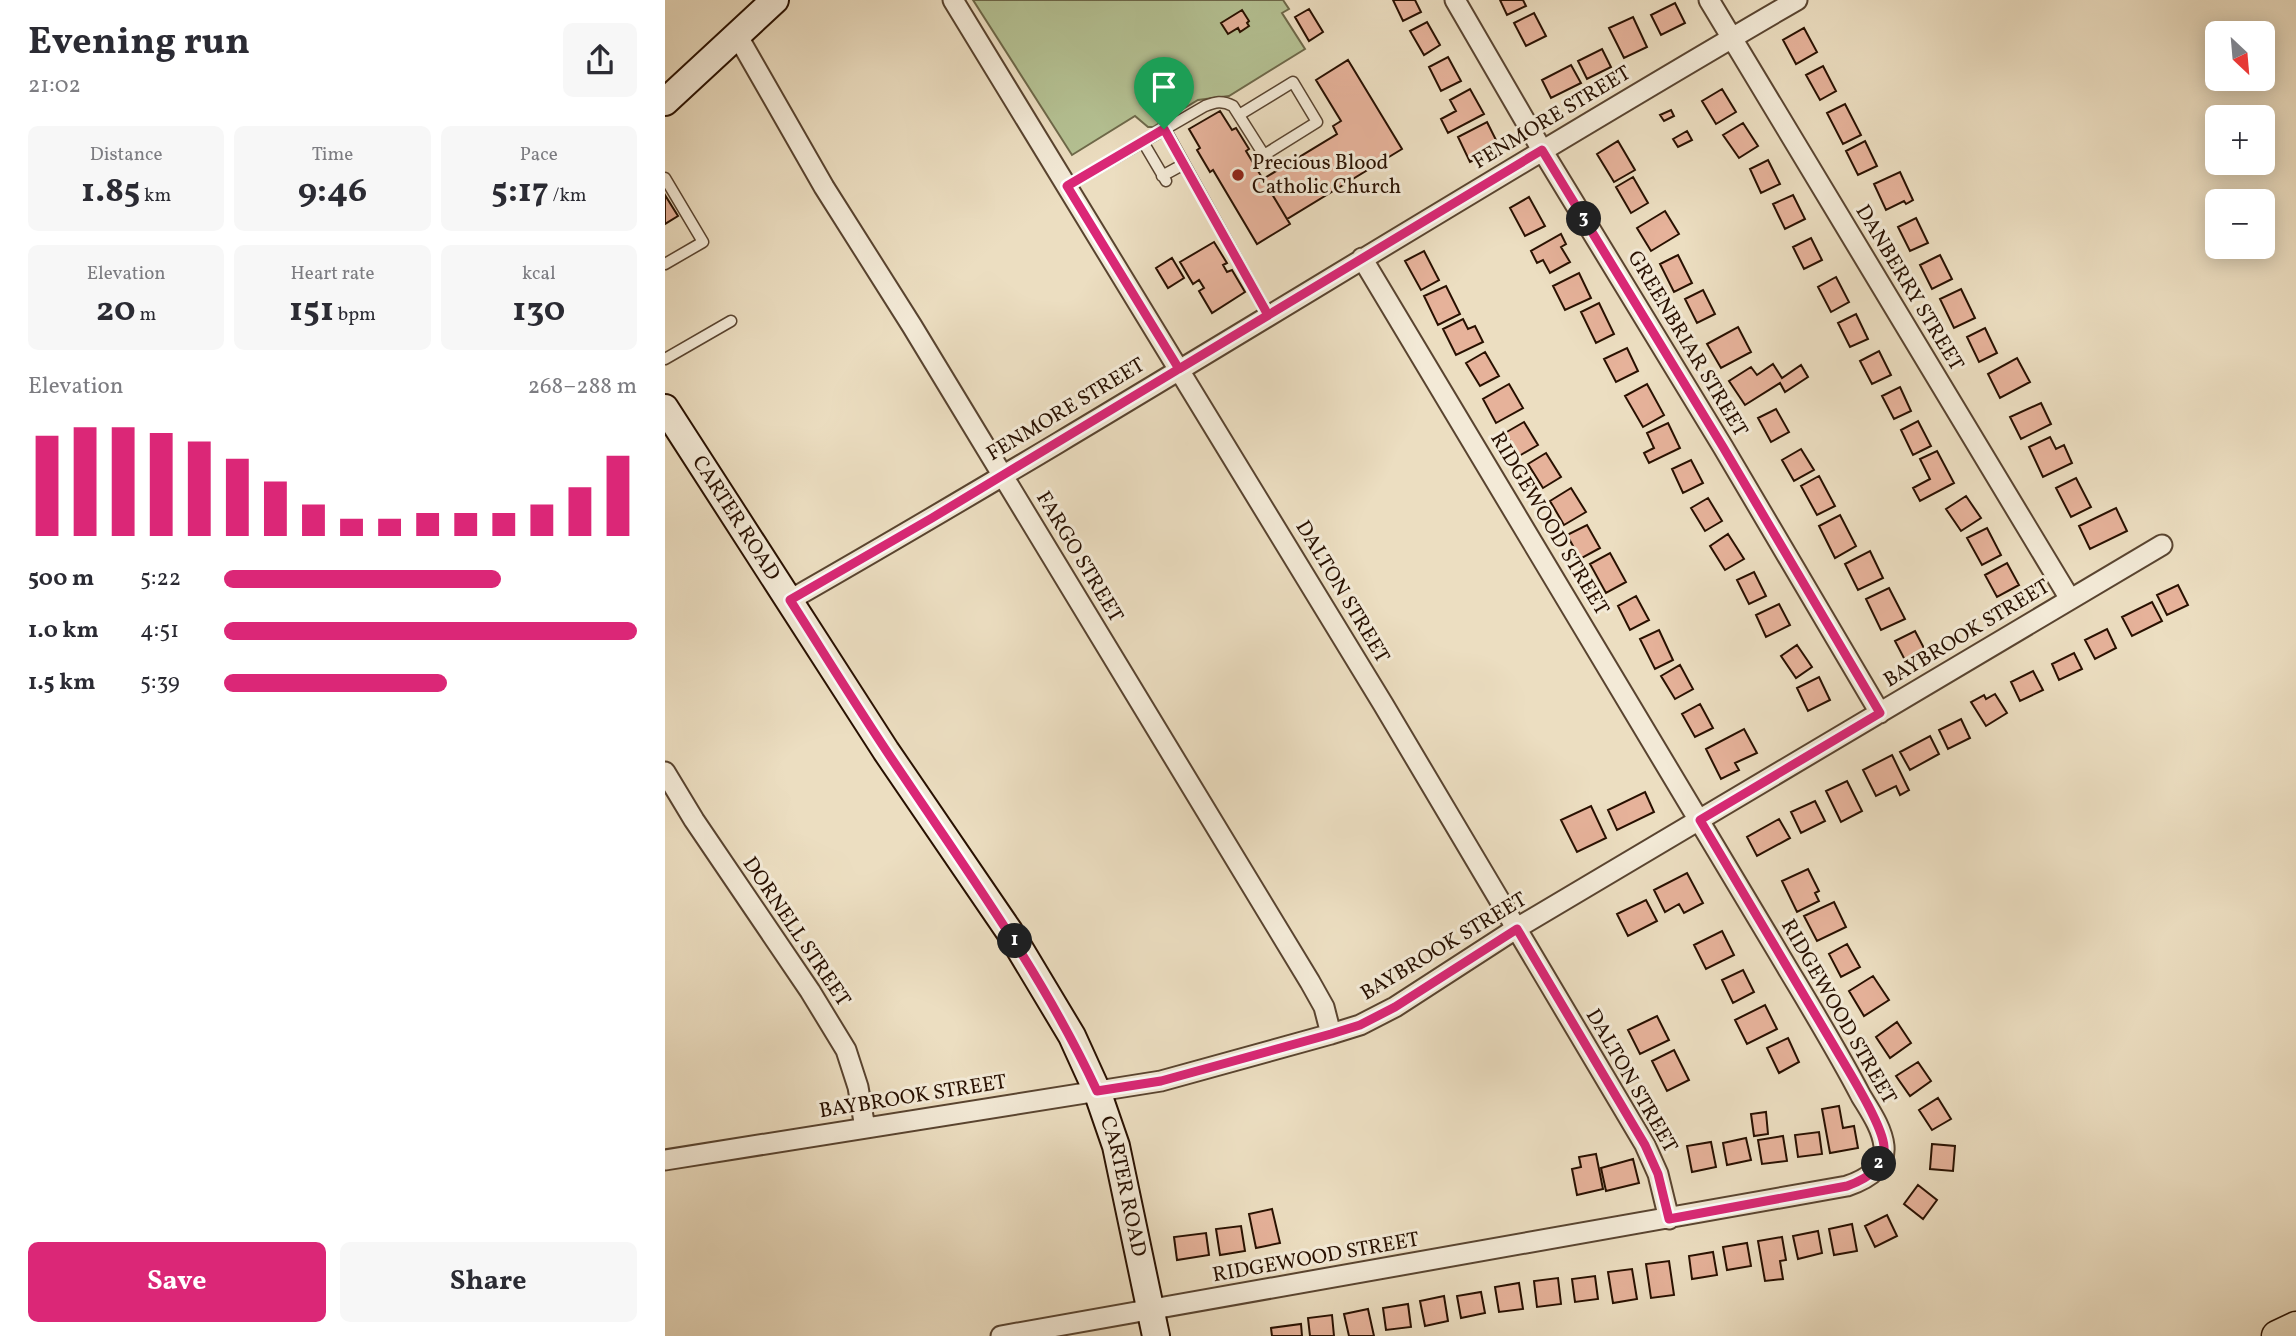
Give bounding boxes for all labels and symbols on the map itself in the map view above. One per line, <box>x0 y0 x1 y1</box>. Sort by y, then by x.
north arrow <box>2205 21 2275 91</box>
pin <box>1134 57 1194 129</box>
street label: FENMORE STREET <box>1467 59 1637 177</box>
place label: Precious Blood Catholic Church <box>1252 149 1401 202</box>
marker: Precious Blood Catholic Church <box>1230 167 1246 183</box>
street label: DANBERRY STREET <box>1848 199 1970 377</box>
pin: 3 <box>1567 202 1601 236</box>
street label: GREENBRIAR STREET <box>1620 245 1754 443</box>
street label: FENMORE STREET <box>981 351 1151 469</box>
street label: RIDGEWOOD STREET <box>1483 427 1615 621</box>
street label: CARTER ROAD <box>685 450 787 586</box>
street label: FARGO STREET <box>1028 486 1130 628</box>
street label: DALTON STREET <box>1288 515 1396 669</box>
street label: BAYBROOK STREET <box>1878 573 2056 695</box>
street label: DORNELL STREET <box>735 851 857 1013</box>
street label: BAYBROOK STREET <box>1355 886 1533 1008</box>
street label: RIDGEWOOD STREET <box>1773 914 1903 1110</box>
pin: 1 <box>997 923 1033 958</box>
street label: DALTON STREET <box>1578 1004 1684 1158</box>
street label: BAYBROOK STREET <box>817 1068 1009 1126</box>
street label: CARTER ROAD <box>1092 1112 1153 1259</box>
pin: 2 <box>1861 1146 1897 1182</box>
street label: RIDGEWOOD STREET <box>1210 1226 1422 1290</box>

